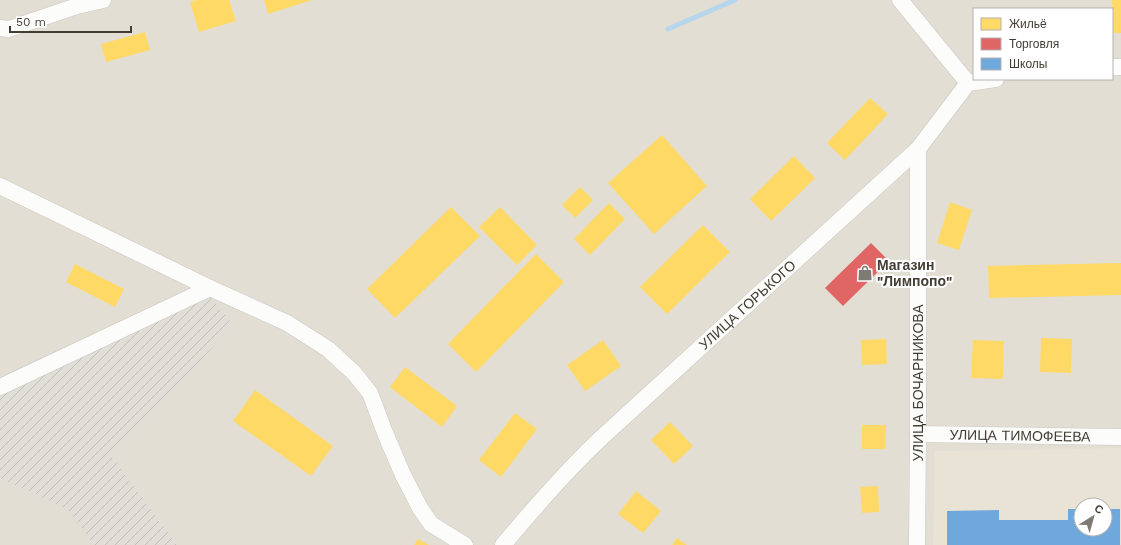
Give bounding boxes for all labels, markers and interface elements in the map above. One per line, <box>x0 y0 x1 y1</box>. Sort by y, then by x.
scale bar <box>10 8 131 34</box>
legend <box>973 8 1113 80</box>
text: 50 m <box>16 15 46 29</box>
text: Жильё <box>1009 17 1047 31</box>
text: Торговля <box>1009 37 1059 51</box>
text: Школы <box>1009 57 1047 71</box>
street label: УЛИЦА ГОРЬКОГО <box>696 257 799 353</box>
place label: Магазин "Лимпопо" <box>877 257 952 289</box>
shop icon: Магазин "Лимпопо" <box>856 264 874 282</box>
street label: УЛИЦА БОЧАРНИКОВА <box>910 304 926 462</box>
street label: УЛИЦА ТИМОФЕЕВА <box>949 426 1091 445</box>
north arrow <box>1073 497 1113 537</box>
text: С <box>1092 502 1106 517</box>

